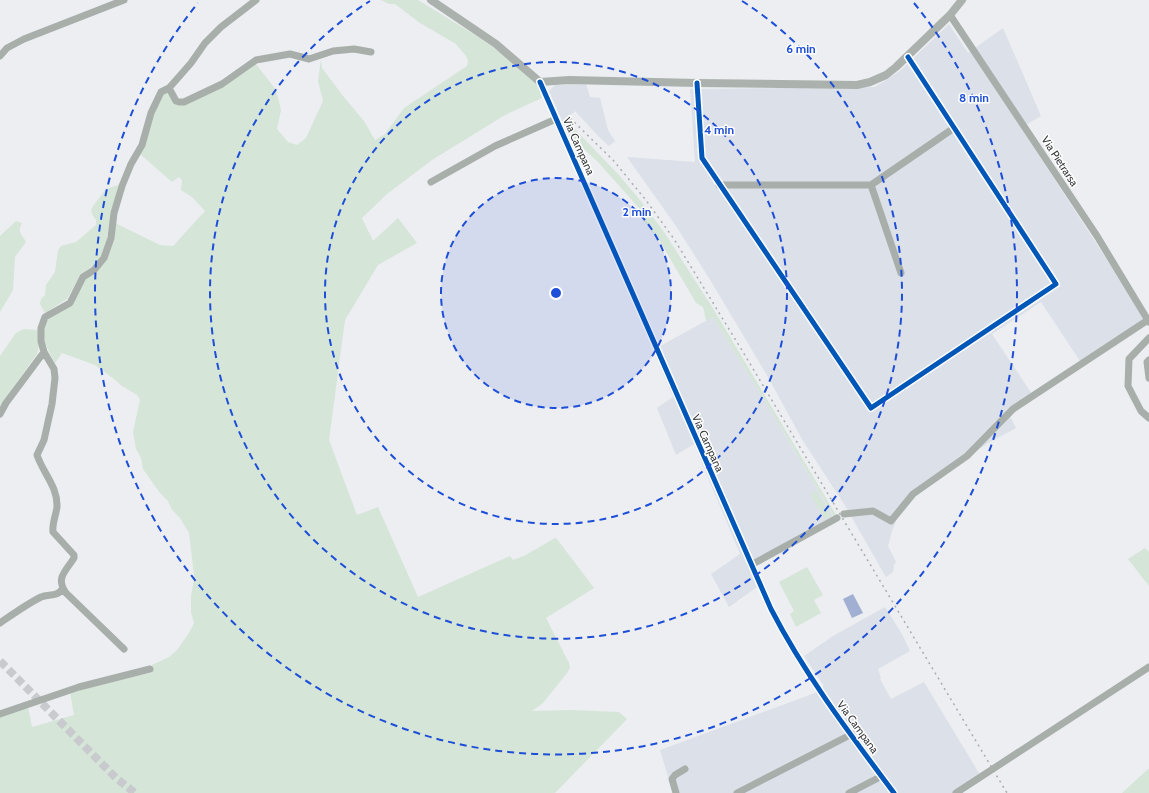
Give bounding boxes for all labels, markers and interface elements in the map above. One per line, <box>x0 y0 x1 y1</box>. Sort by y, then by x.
text: 6 min <box>786 41 816 56</box>
text: 8 min <box>959 90 989 105</box>
street label: Via Campana <box>560 115 598 178</box>
text: 4 min <box>704 122 734 137</box>
street label: Via Pietrarsa <box>1039 133 1082 189</box>
text: 2 min <box>623 204 651 219</box>
centre of rings <box>549 286 563 300</box>
street label: Via Campana <box>689 412 727 475</box>
street label: Via Campana <box>834 698 882 757</box>

